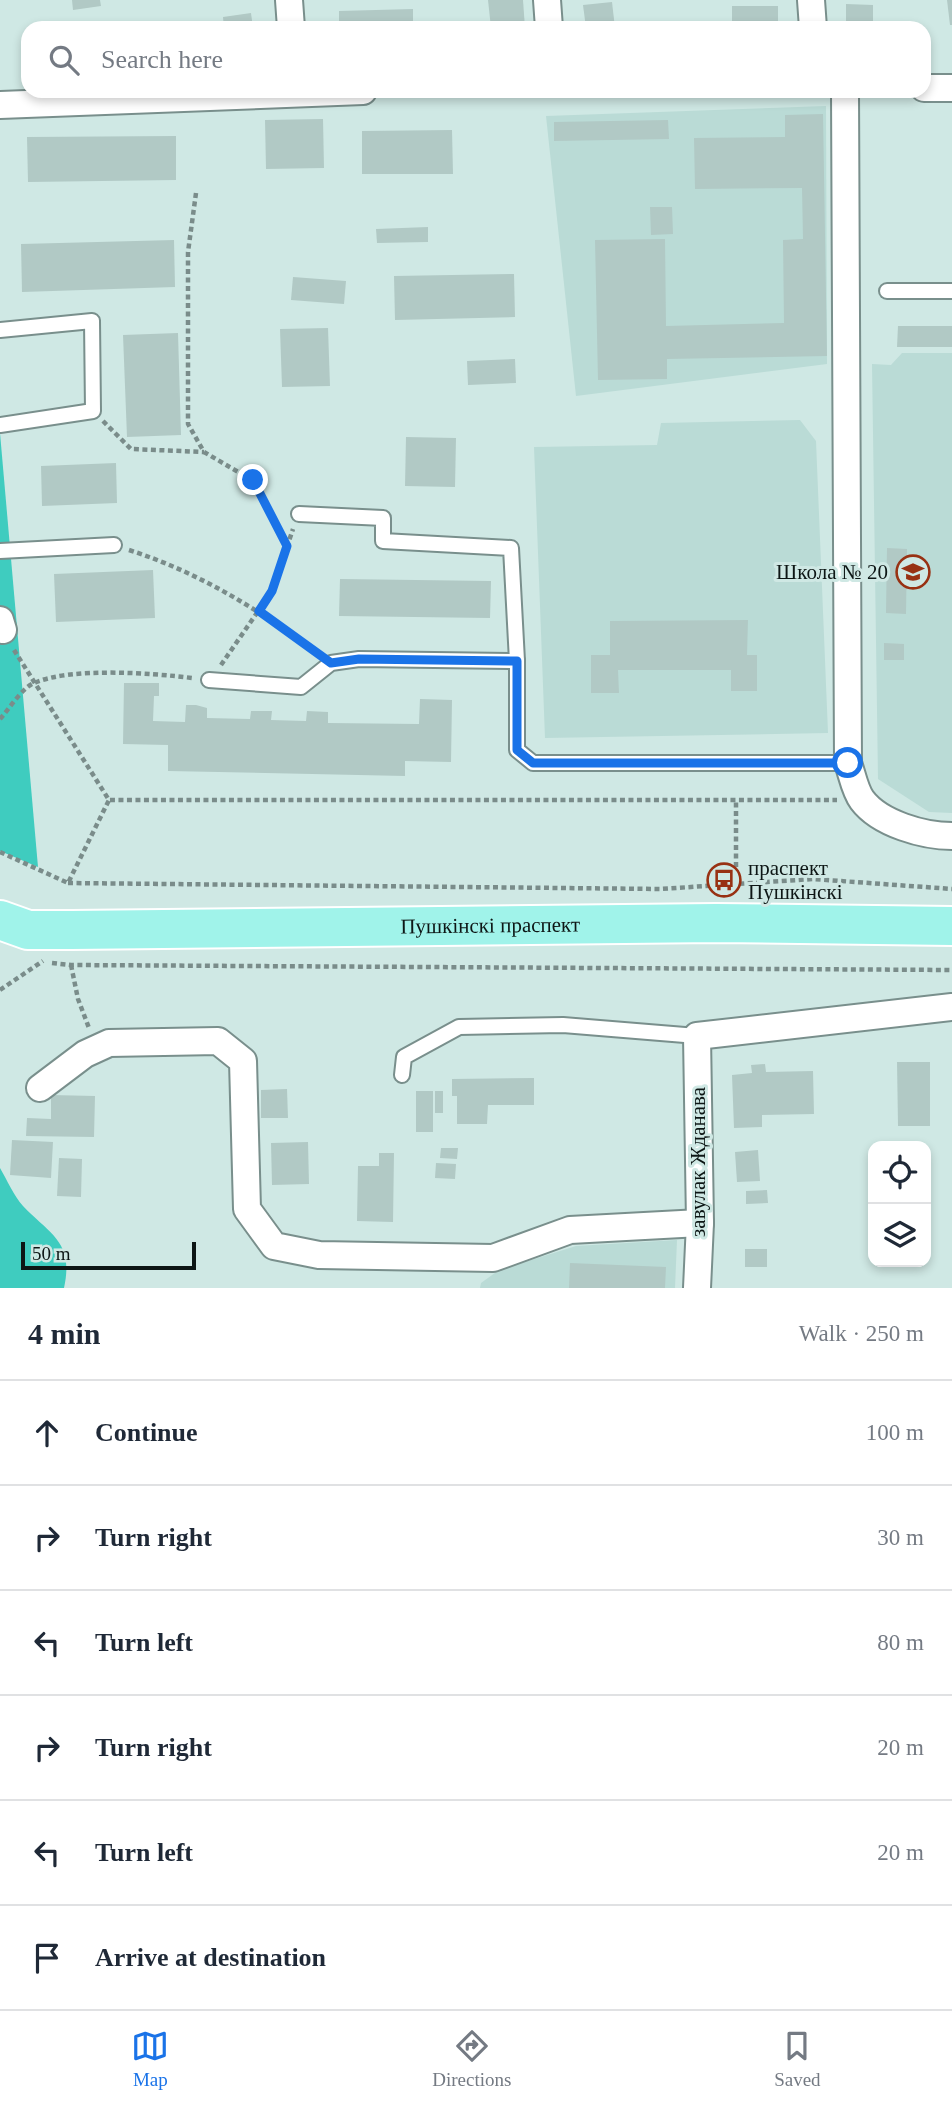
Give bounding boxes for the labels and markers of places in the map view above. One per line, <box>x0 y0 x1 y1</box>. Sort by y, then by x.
school or university icon: Школа № 20 <box>894 553 932 591</box>
place label: Школа № 20 <box>776 560 888 584</box>
place label: праспект Пушкінскі <box>748 856 843 904</box>
bus stop icon: праспект Пушкінскі <box>705 861 743 899</box>

